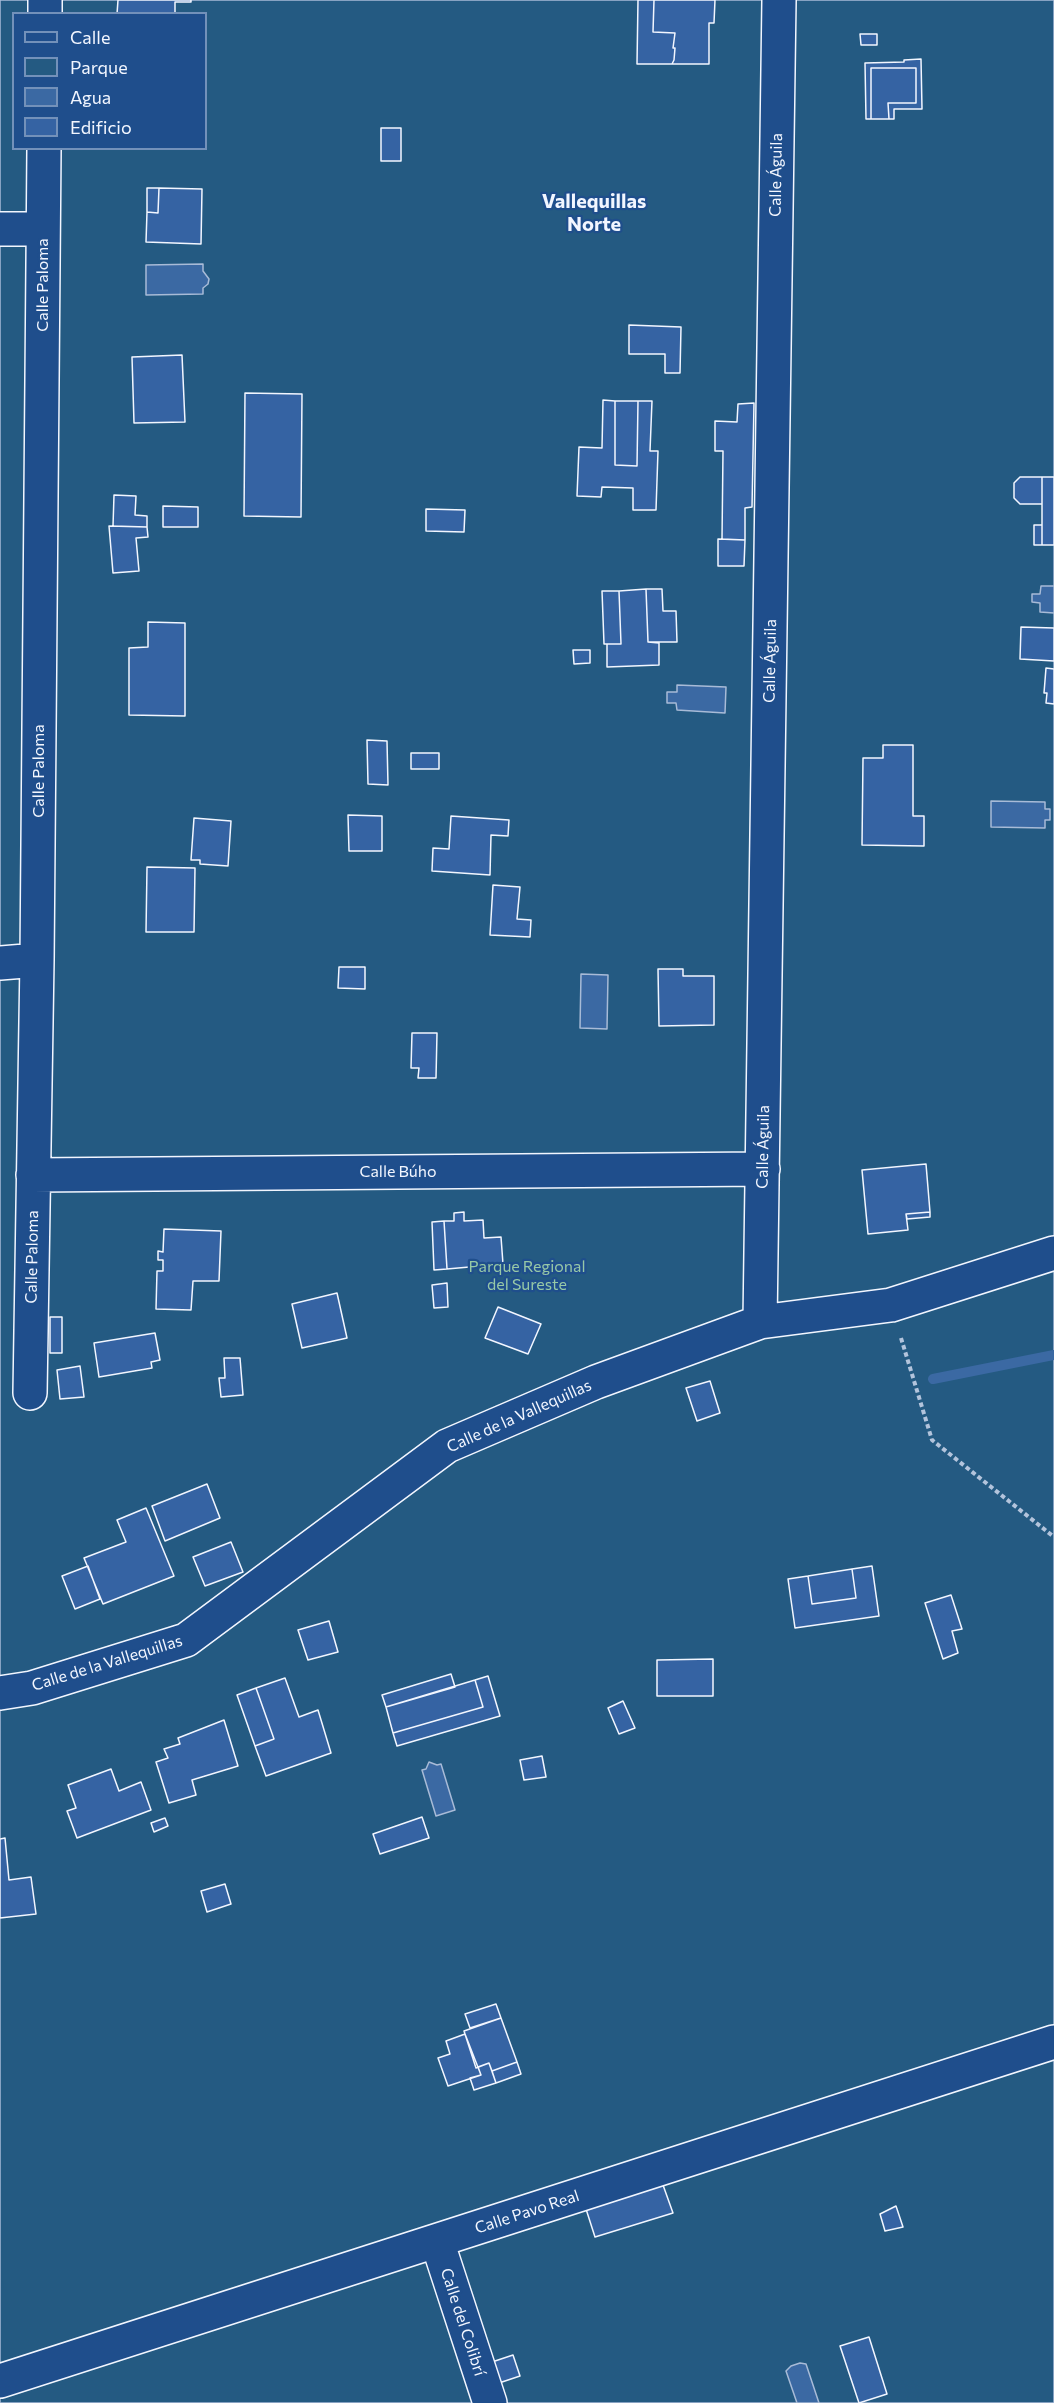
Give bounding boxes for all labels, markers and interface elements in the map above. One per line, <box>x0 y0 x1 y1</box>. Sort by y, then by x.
legend <box>12 12 207 150</box>
text: Calle <box>70 26 110 48</box>
text: Parque <box>70 56 128 78</box>
text: Agua <box>70 86 111 108</box>
text: Edificio <box>70 116 132 138</box>
street label: Calle Águila <box>766 133 786 217</box>
district label: Vallequillas Norte <box>542 189 646 236</box>
street label: Calle Paloma <box>33 238 53 332</box>
street label: Calle Águila <box>760 619 780 703</box>
street label: Calle Paloma <box>29 724 49 818</box>
street label: Calle Águila <box>753 1105 773 1189</box>
street label: Calle Búho <box>360 1162 436 1182</box>
street label: Calle Paloma <box>22 1210 42 1304</box>
park label: Parque Regional del Sureste <box>469 1257 585 1295</box>
street label: Calle de la Vallequillas <box>444 1375 594 1457</box>
street label: Calle de la Vallequillas <box>29 1631 185 1695</box>
street label: Calle Pavo Real <box>472 2186 582 2238</box>
street label: Calle del Colibrí <box>436 2266 490 2378</box>

